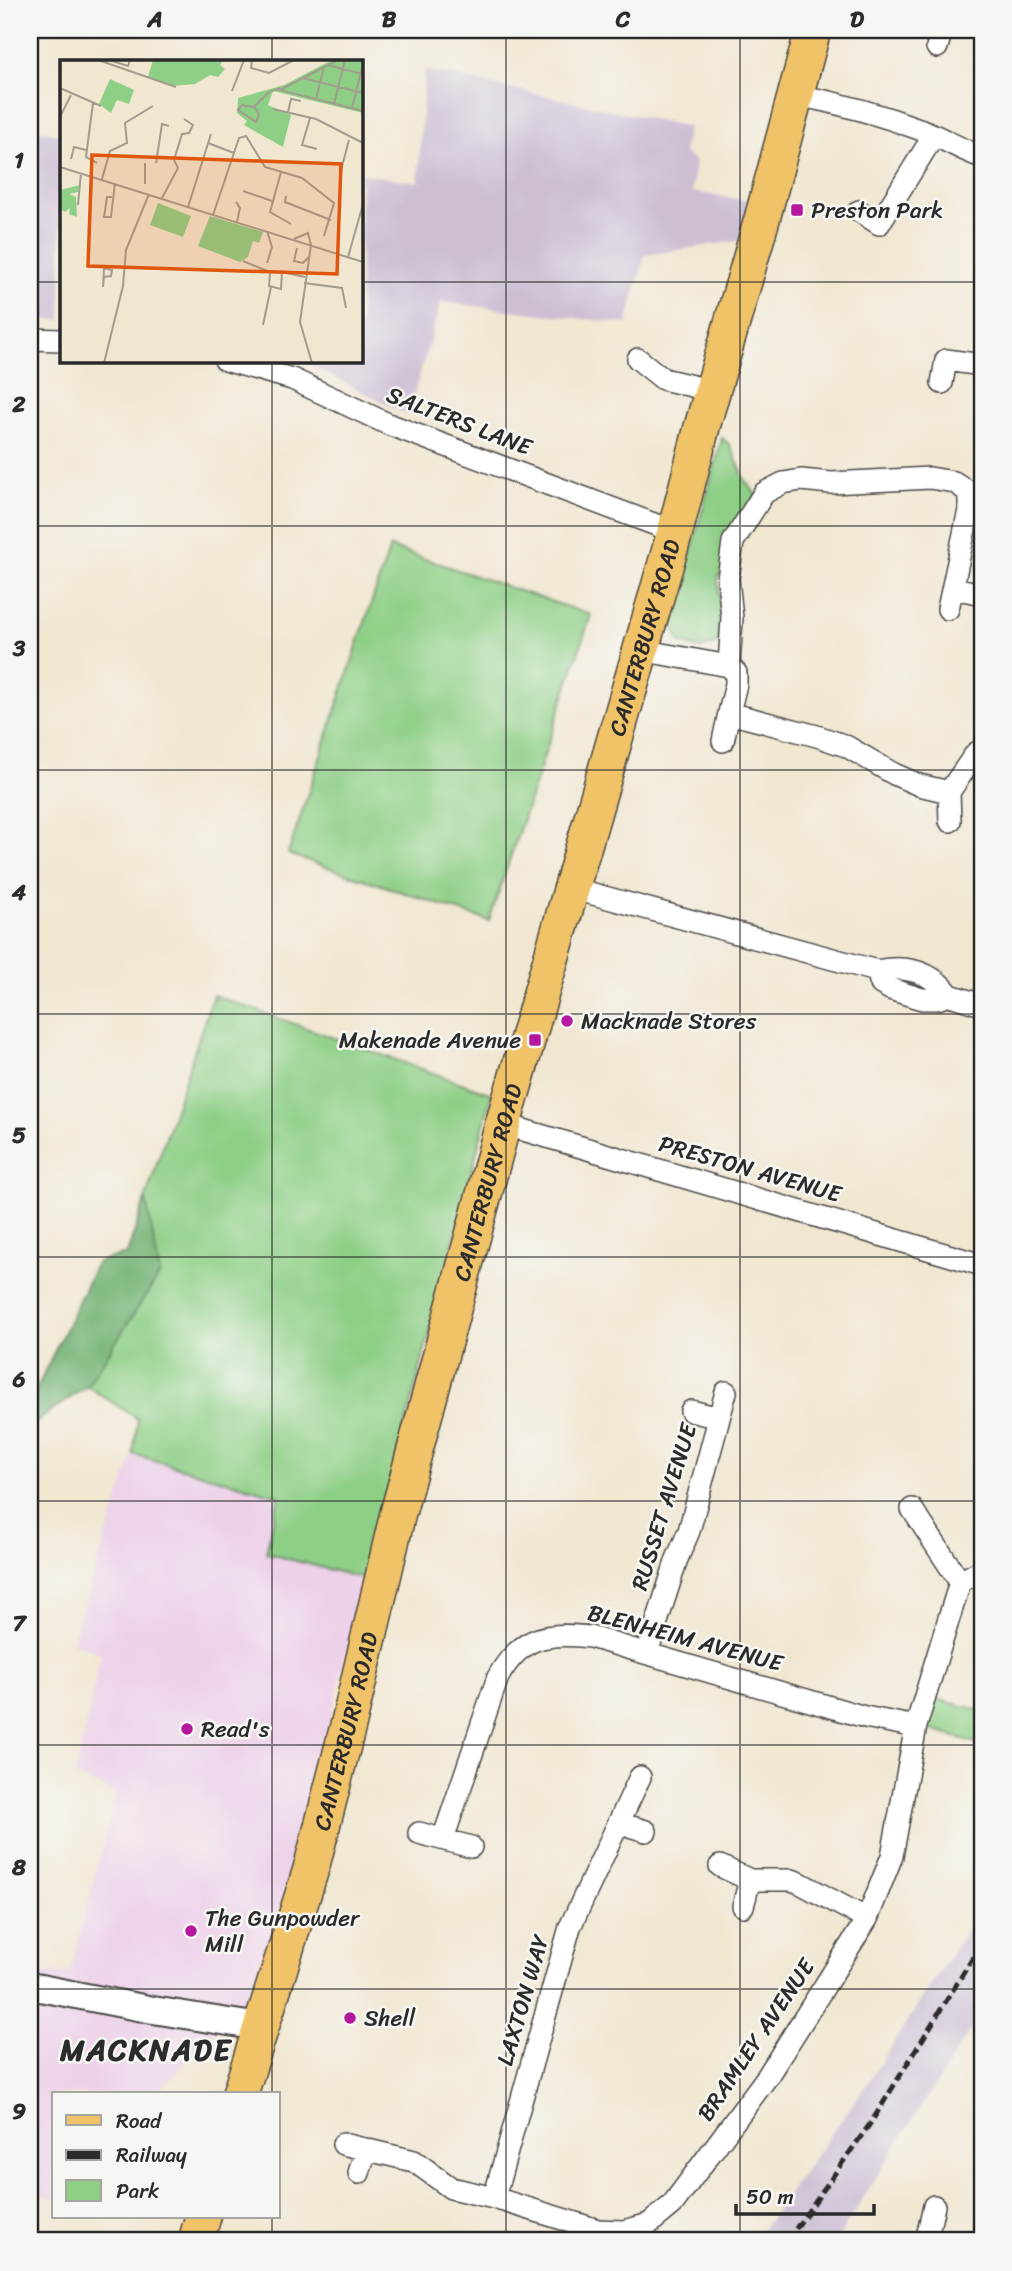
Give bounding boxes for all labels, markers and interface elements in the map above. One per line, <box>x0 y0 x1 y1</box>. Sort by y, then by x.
text: A <box>146 0 163 40</box>
text: B <box>382 0 397 40</box>
text: C <box>615 0 631 40</box>
text: D <box>850 0 865 40</box>
inset map <box>60 60 362 362</box>
text: 1 <box>14 140 24 181</box>
place label: Preston Park <box>811 190 943 231</box>
marker: Preston Park <box>789 202 805 218</box>
street label: SALTERS LANE <box>380 374 539 468</box>
text: 2 <box>11 384 26 425</box>
street label: CANTERBURY ROAD <box>596 534 692 741</box>
text: 3 <box>12 628 26 669</box>
text: 4 <box>11 872 27 913</box>
place label: Macknade Stores <box>581 1001 757 1042</box>
marker: Macknade Stores <box>559 1013 575 1029</box>
place label: Makenade Avenue <box>339 1020 521 1061</box>
marker: Makenade Avenue <box>527 1032 543 1048</box>
street label: CANTERBURY ROAD <box>441 1078 534 1286</box>
text: 5 <box>12 1115 26 1156</box>
street label: PRESTON AVENUE <box>654 1123 847 1215</box>
text: 6 <box>11 1359 26 1400</box>
street label: RUSSET AVENUE <box>619 1417 709 1596</box>
street label: BLENHEIM AVENUE <box>583 1592 788 1684</box>
text: 7 <box>12 1603 27 1644</box>
street label: CANTERBURY ROAD <box>301 1628 390 1835</box>
place label: Read's <box>201 1709 270 1750</box>
marker: Read's <box>179 1721 195 1737</box>
text: 8 <box>11 1847 26 1888</box>
place label: The Gunpowder Mill <box>205 1898 361 1965</box>
marker: The Gunpowder Mill <box>183 1923 199 1939</box>
street label: LAXTON WAY <box>485 1929 561 2070</box>
street label: BRAMLEY AVENUE <box>686 1949 827 2130</box>
place label: Shell <box>364 1998 416 2039</box>
marker: Shell <box>342 2010 358 2026</box>
district label: MACKNADE <box>59 2023 232 2077</box>
text: 9 <box>12 2091 26 2132</box>
legend <box>52 2092 280 2218</box>
text: Road <box>116 2102 163 2140</box>
text: Railway <box>116 2136 187 2174</box>
text: Park <box>116 2172 159 2210</box>
scale bar <box>736 2173 874 2217</box>
text: 50 m <box>746 2178 794 2216</box>

